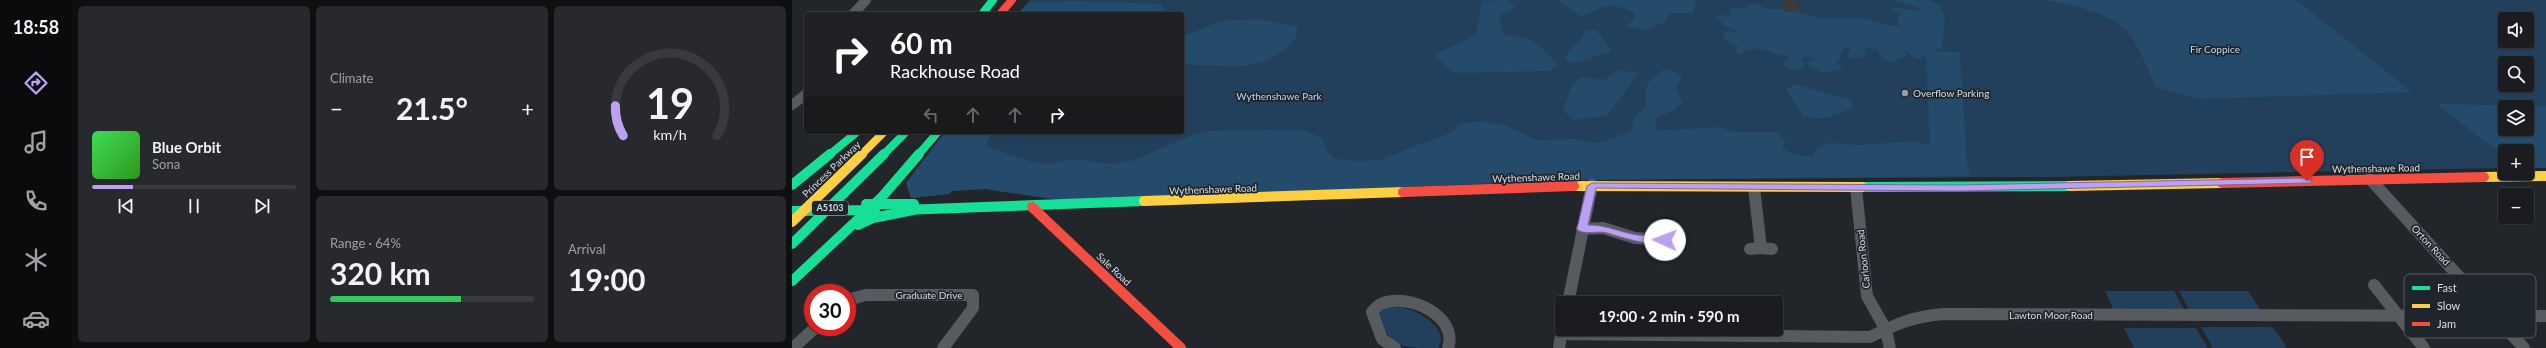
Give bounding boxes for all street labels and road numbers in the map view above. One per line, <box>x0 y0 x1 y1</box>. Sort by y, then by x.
street label: Princess Parkway <box>799 138 863 200</box>
street label: Wythenshawe Road <box>2332 161 2420 175</box>
street label: Wythenshawe Road <box>1492 169 1580 185</box>
street label: Wythenshawe Road <box>1169 181 1257 197</box>
road number: A5103 <box>812 201 848 215</box>
street label: Orton Road <box>2409 222 2453 268</box>
street label: Carloon Road <box>1854 229 1872 289</box>
street label: Sale Road <box>1094 250 1134 288</box>
street label: Graduate Drive <box>895 289 963 301</box>
street label: Lawton Moor Road <box>2009 309 2093 321</box>

